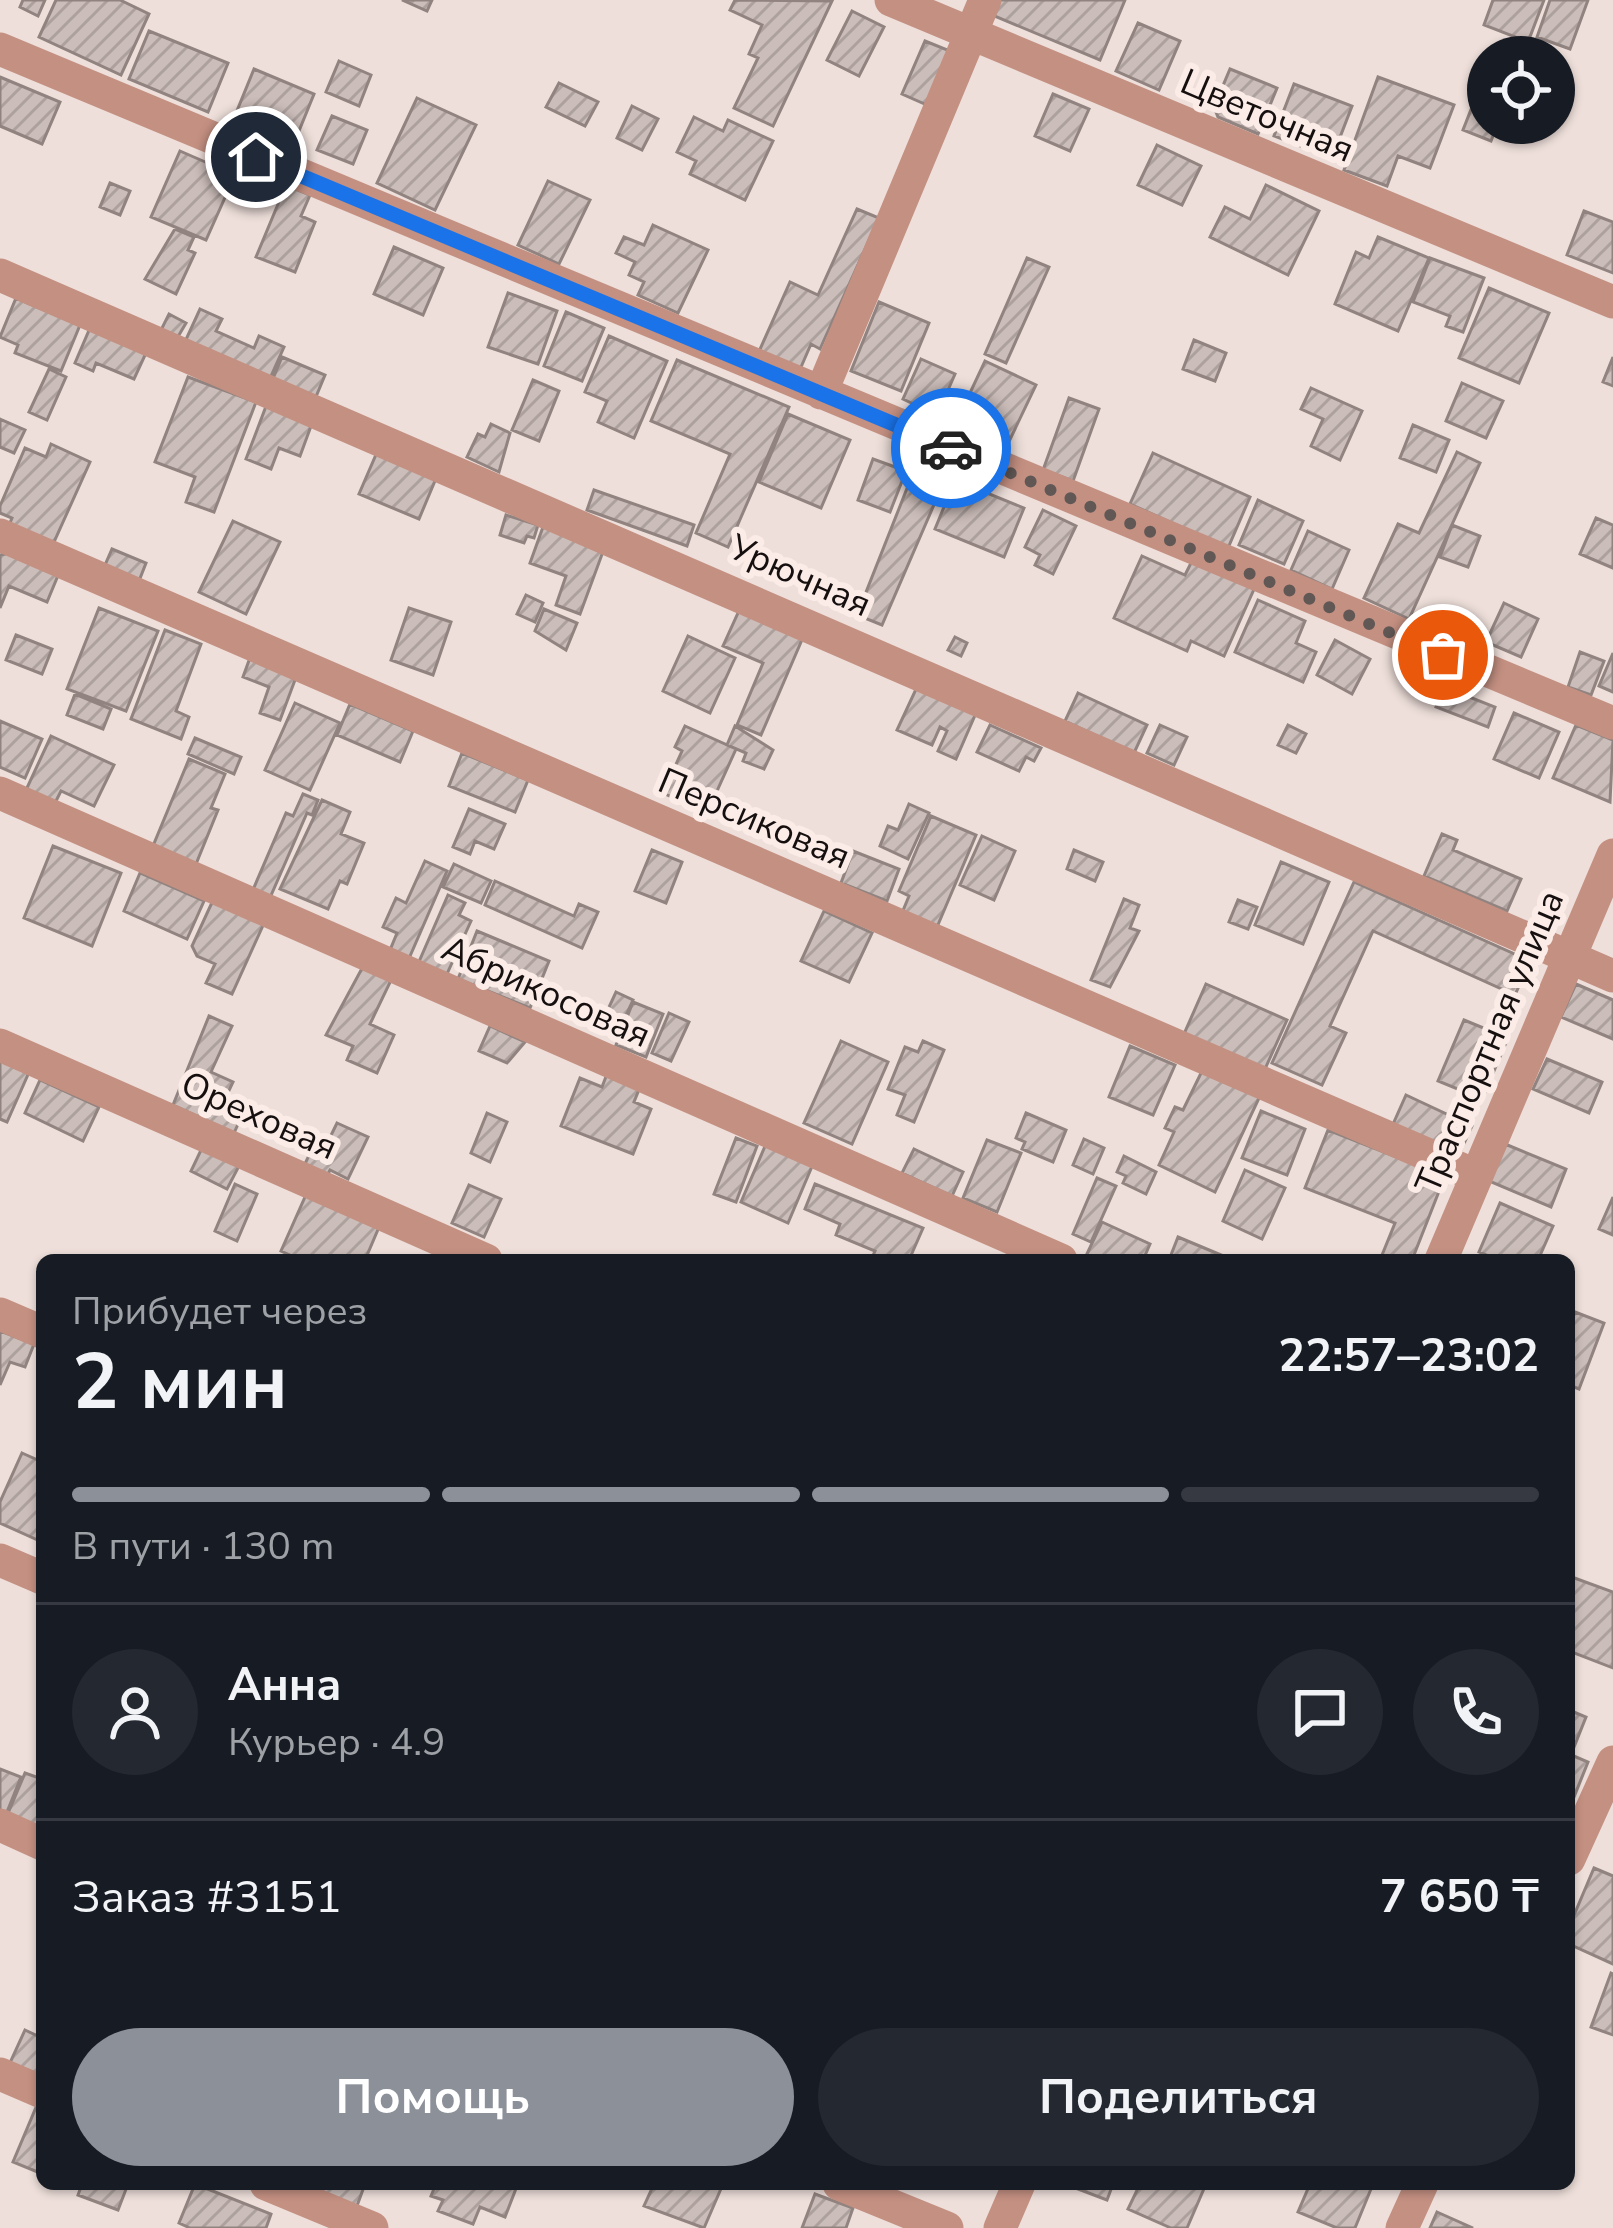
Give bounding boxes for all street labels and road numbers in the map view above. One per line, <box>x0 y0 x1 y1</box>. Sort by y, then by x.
street label: Цветочная <box>1173 58 1361 174</box>
street label: Урючная <box>721 523 879 629</box>
street label: Персиковая <box>651 757 857 881</box>
street label: Траспортная улица <box>1404 883 1576 1201</box>
street label: Абрикосовая <box>434 924 658 1060</box>
street label: Ореховая <box>173 1060 345 1172</box>

